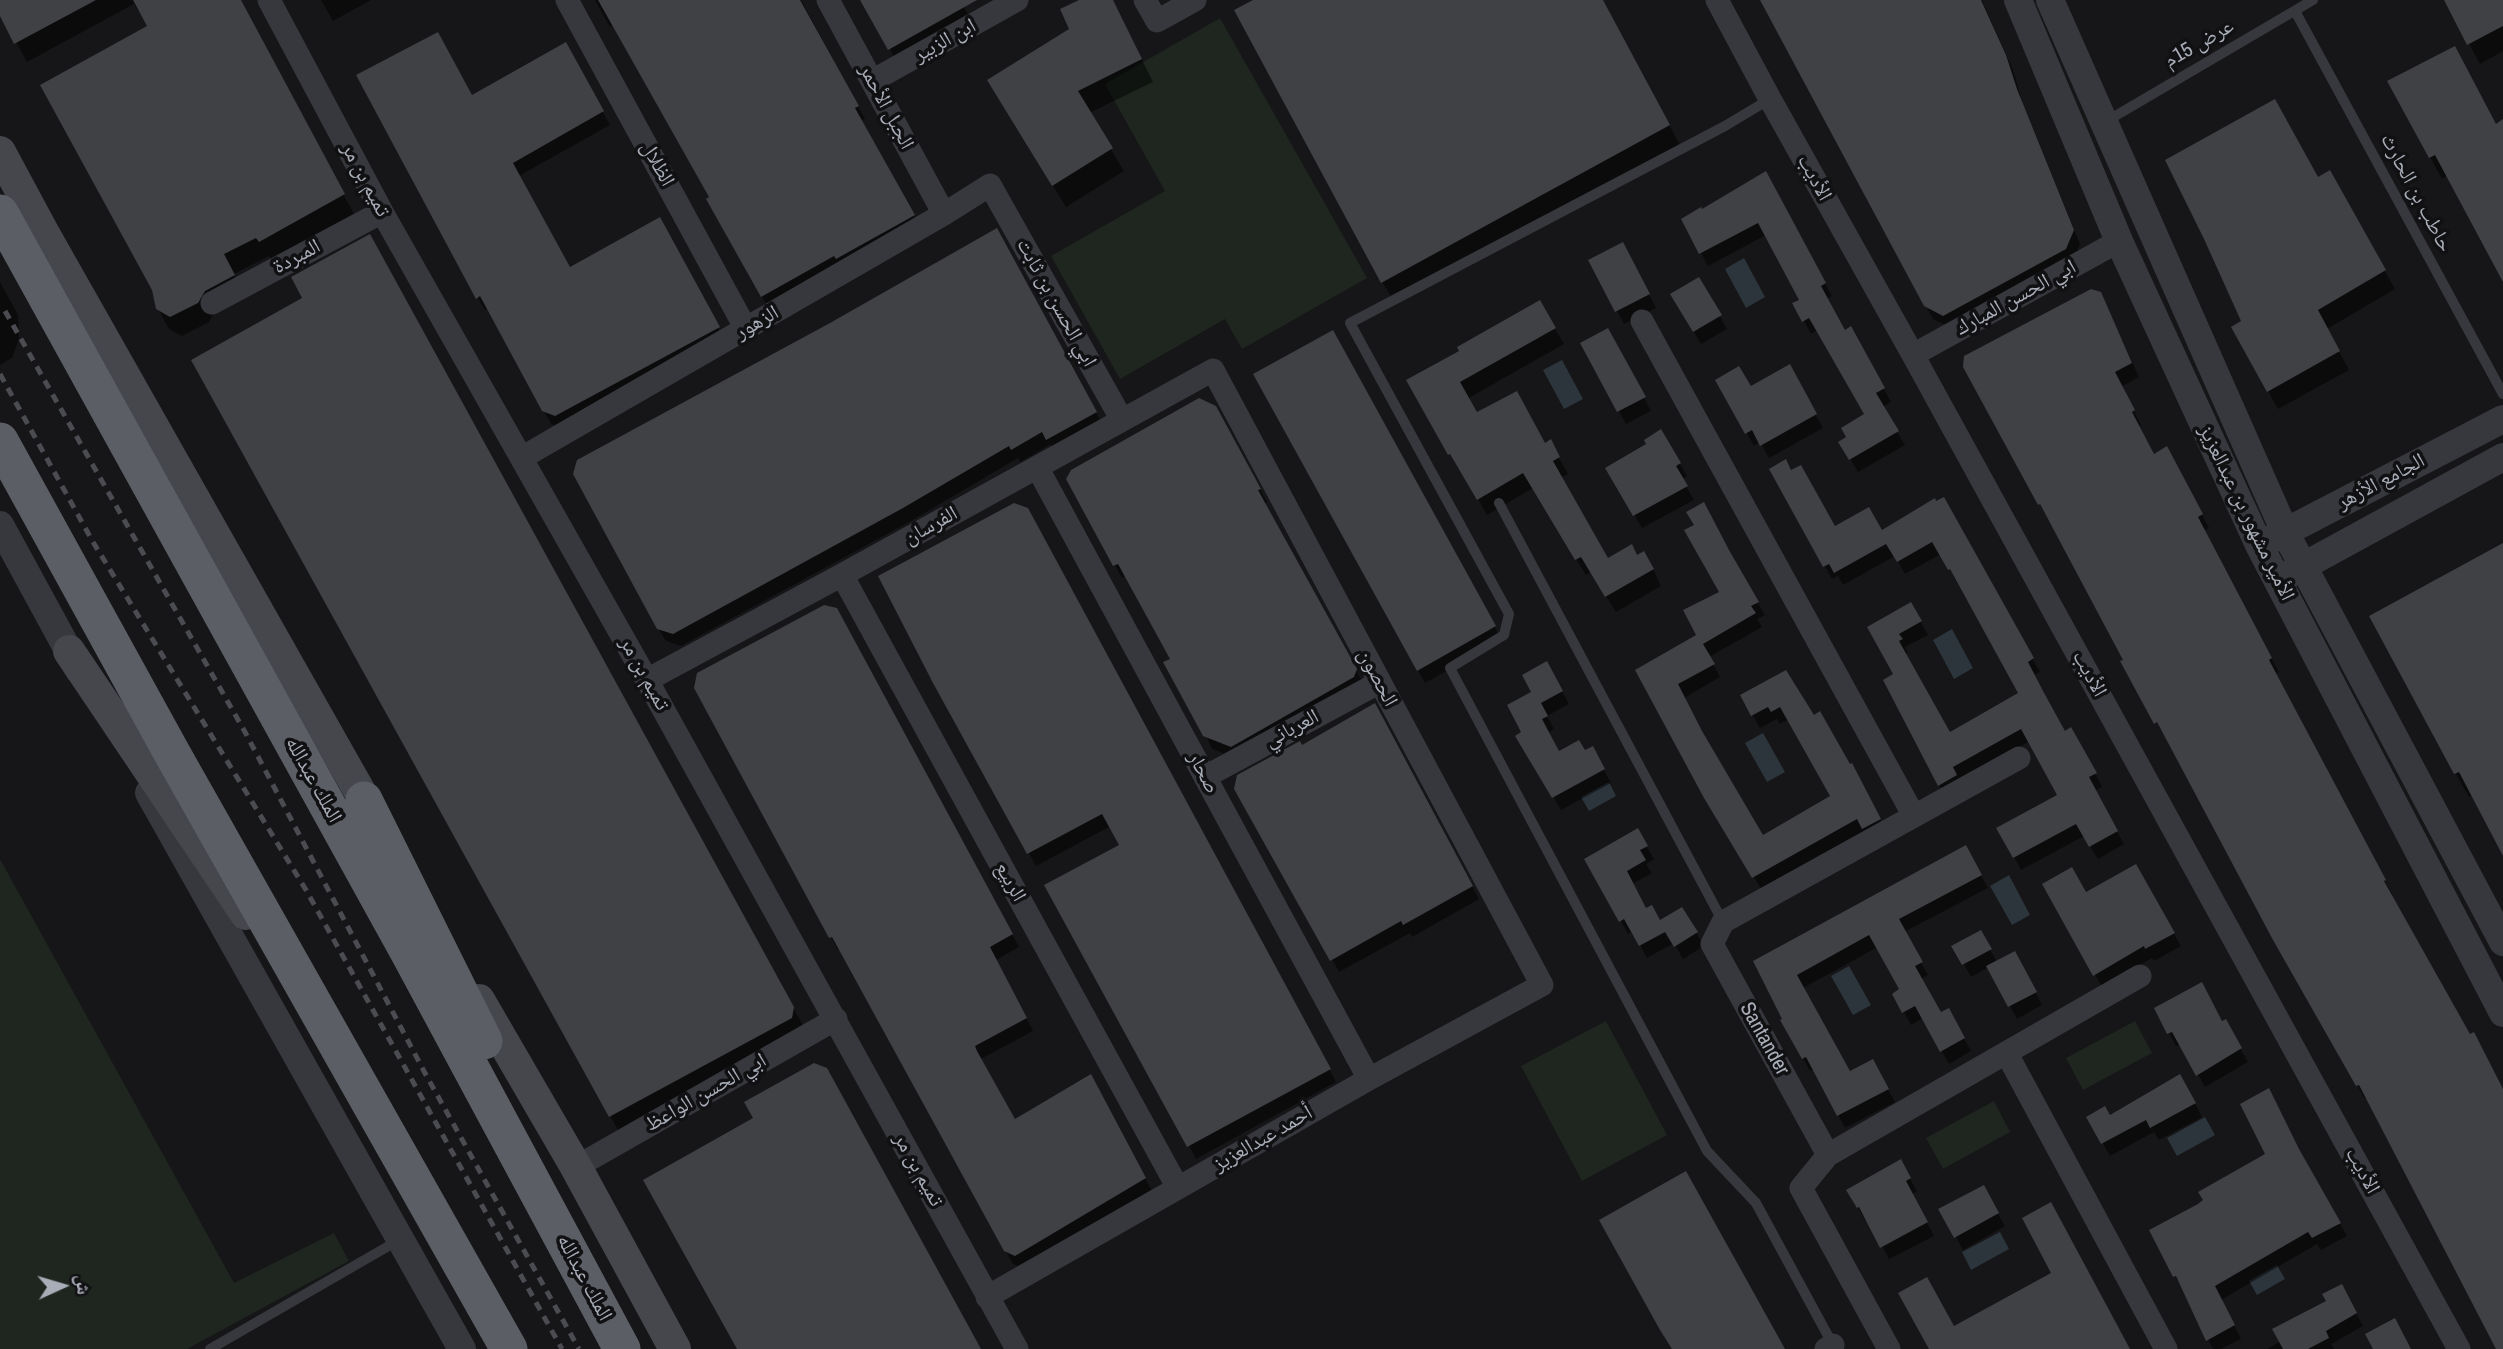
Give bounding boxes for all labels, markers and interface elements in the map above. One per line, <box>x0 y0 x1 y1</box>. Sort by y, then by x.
street label: ابن الزبير <box>909 14 981 68</box>
street label: عرض 15م <box>2160 14 2238 74</box>
street label: الجبل الأحمر <box>853 60 919 154</box>
street label: حاطب بن الحارث <box>2374 130 2458 256</box>
street label: الظلال <box>634 137 680 191</box>
street label: تميم بن مر <box>335 139 395 221</box>
street label: الأديب <box>1791 150 1837 206</box>
street label: المبردة <box>269 234 325 280</box>
street label: ابي الحسن بن ثابت <box>1010 234 1102 372</box>
street label: ابي الحسن المبارك <box>1951 255 2081 341</box>
street label: الزهور <box>731 300 783 346</box>
street label: الأمير مشهور بن عبدالعزيز <box>2193 421 2299 605</box>
street label: الجامع الأزهر <box>2333 448 2429 516</box>
street label: الفرسان <box>900 501 962 551</box>
street label: تميم بن مر <box>614 633 674 715</box>
street label: الحصون <box>1351 645 1403 711</box>
street label: الأديب <box>2066 646 2112 702</box>
street label: العرباني <box>1261 704 1323 754</box>
street label: الملك عبدالله <box>279 733 347 827</box>
street label: صحار <box>1182 748 1224 798</box>
street label: الربيع <box>989 858 1031 906</box>
street label: Santander <box>1734 998 1794 1080</box>
street label: ابي الحسن الواعظ <box>641 1048 771 1138</box>
street label: أحمد عبدالعزيز <box>1209 1100 1317 1178</box>
street label: تميم بن مر <box>888 1129 948 1211</box>
street label: الأديب <box>2339 1143 2385 1199</box>
street label: الملك عبدالله <box>551 1230 617 1326</box>
north arrow <box>28 1251 98 1321</box>
text: ش <box>70 1274 98 1295</box>

